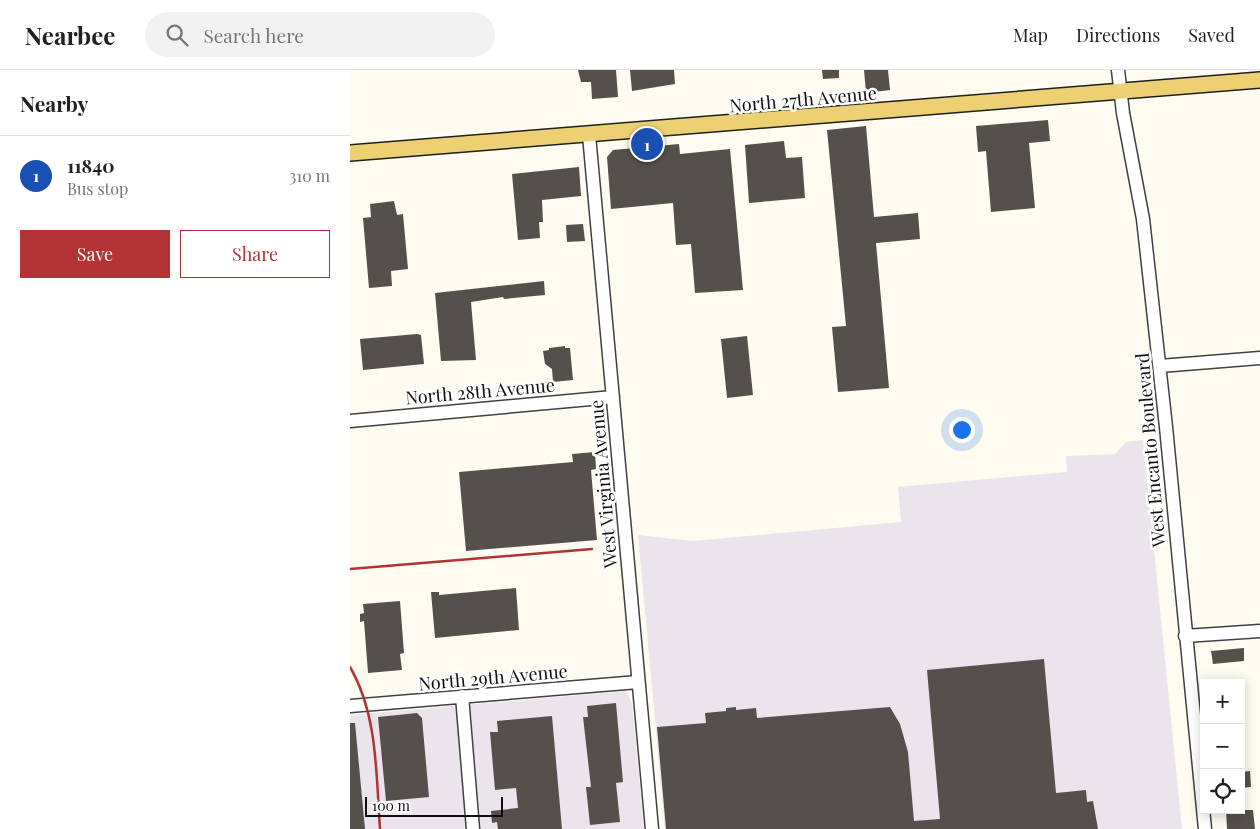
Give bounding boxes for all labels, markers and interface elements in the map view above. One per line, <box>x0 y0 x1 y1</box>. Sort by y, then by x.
search box <box>145 12 495 57</box>
text: Nearbee <box>25 19 115 51</box>
icon: search <box>163 21 191 49</box>
text: Search here <box>203 22 304 48</box>
text: Map <box>1013 23 1048 47</box>
text: Directions <box>1076 23 1160 47</box>
text: Saved <box>1188 23 1235 47</box>
street label: North 27th Avenue <box>728 81 878 117</box>
text: Nearby <box>20 89 89 117</box>
pin: 1 <box>631 125 663 163</box>
text: 11840 <box>67 152 115 178</box>
text: 1 <box>33 165 39 186</box>
text: 310 m <box>289 165 330 186</box>
text: Bus stop <box>67 178 128 199</box>
button: Save <box>20 230 170 278</box>
button: Share <box>180 230 330 278</box>
street label: West Encanto Boulevard <box>1130 351 1171 549</box>
street label: North 28th Avenue <box>404 373 556 409</box>
street label: West Virginia Avenue <box>584 399 622 570</box>
your location <box>949 417 975 443</box>
street label: North 29th Avenue <box>417 659 569 695</box>
map controls <box>1200 679 1245 814</box>
button: + <box>1200 679 1245 724</box>
button: − <box>1200 724 1245 769</box>
button: locate <box>1200 769 1245 814</box>
scale bar <box>365 794 502 817</box>
text: 100 m <box>372 796 410 815</box>

